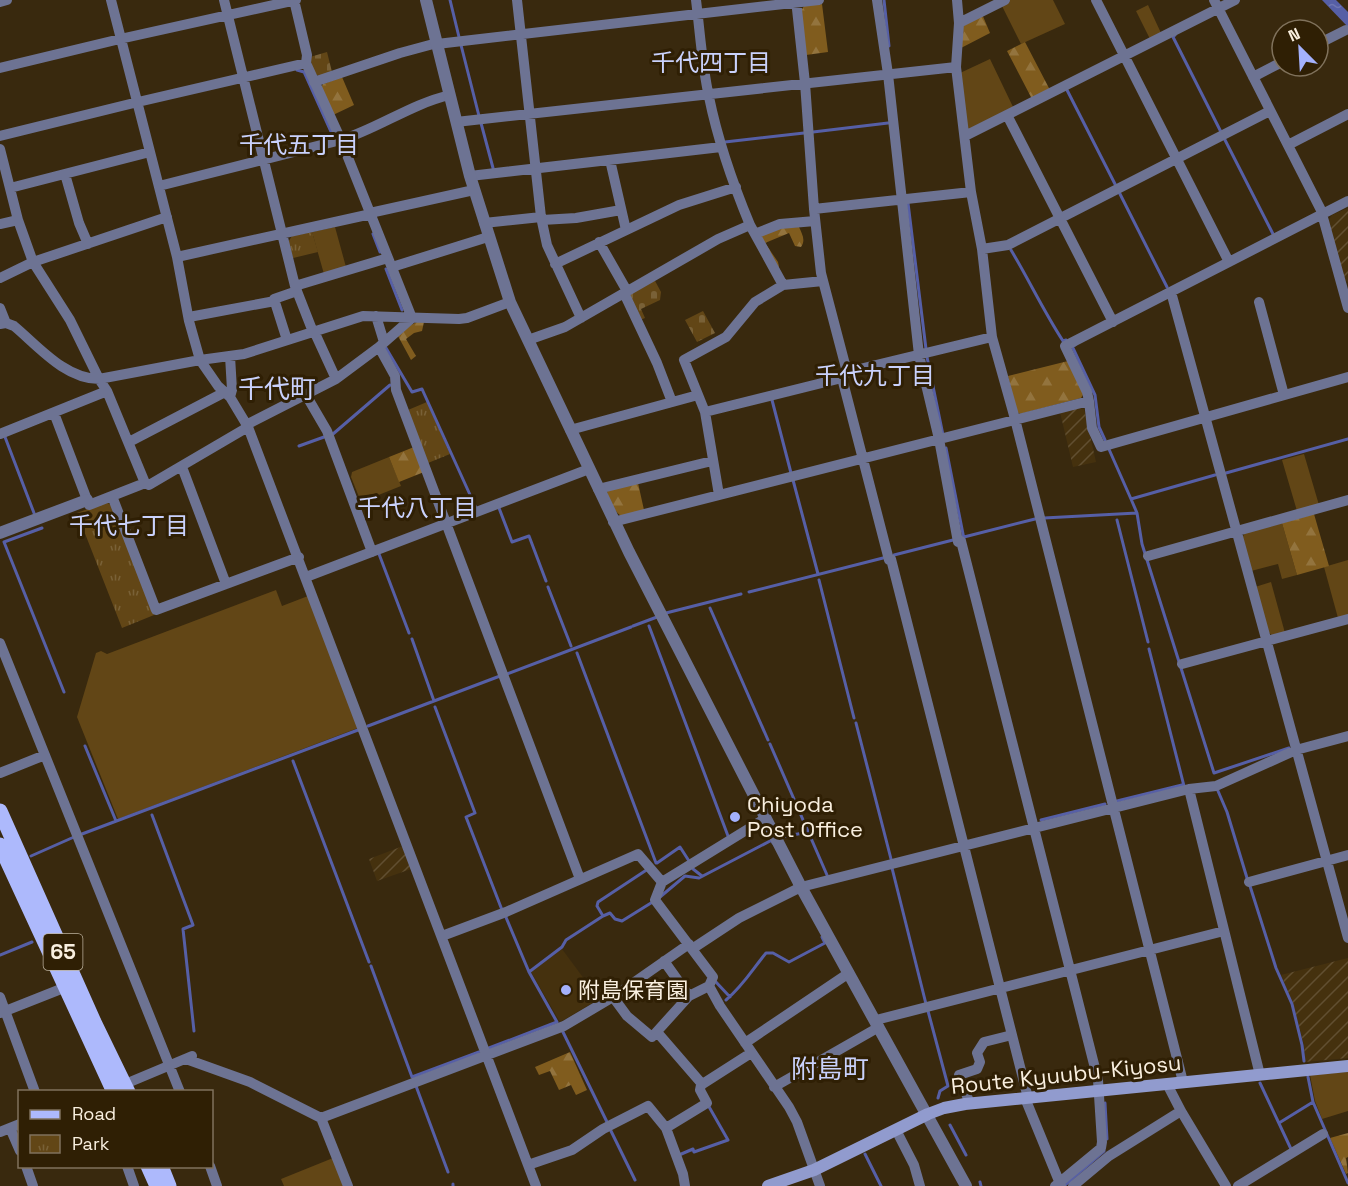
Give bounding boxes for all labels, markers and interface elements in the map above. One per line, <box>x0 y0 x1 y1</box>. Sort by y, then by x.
north arrow <box>1270 18 1330 78</box>
text: N <box>1285 23 1303 47</box>
district label: 千代四丁目 <box>651 47 771 78</box>
district label: 千代五丁目 <box>239 129 359 160</box>
district label: 千代九丁目 <box>815 360 935 391</box>
district label: 千代町 <box>238 372 316 406</box>
district label: 千代八丁目 <box>357 492 477 523</box>
district label: 千代七丁目 <box>69 510 189 541</box>
place label: Chiyoda Post Office <box>747 790 863 843</box>
marker: Chiyoda Post Office <box>728 810 742 824</box>
road number: 65 <box>44 934 82 970</box>
place label: 附島保育園 <box>578 976 688 1004</box>
marker: 附島保育園 <box>559 983 573 997</box>
street label: Route Kyuubu-Kiyosu <box>949 1048 1183 1100</box>
district label: 附島町 <box>791 1052 869 1086</box>
legend <box>18 1090 213 1168</box>
text: Road <box>72 1102 116 1125</box>
text: Park <box>72 1132 110 1155</box>

